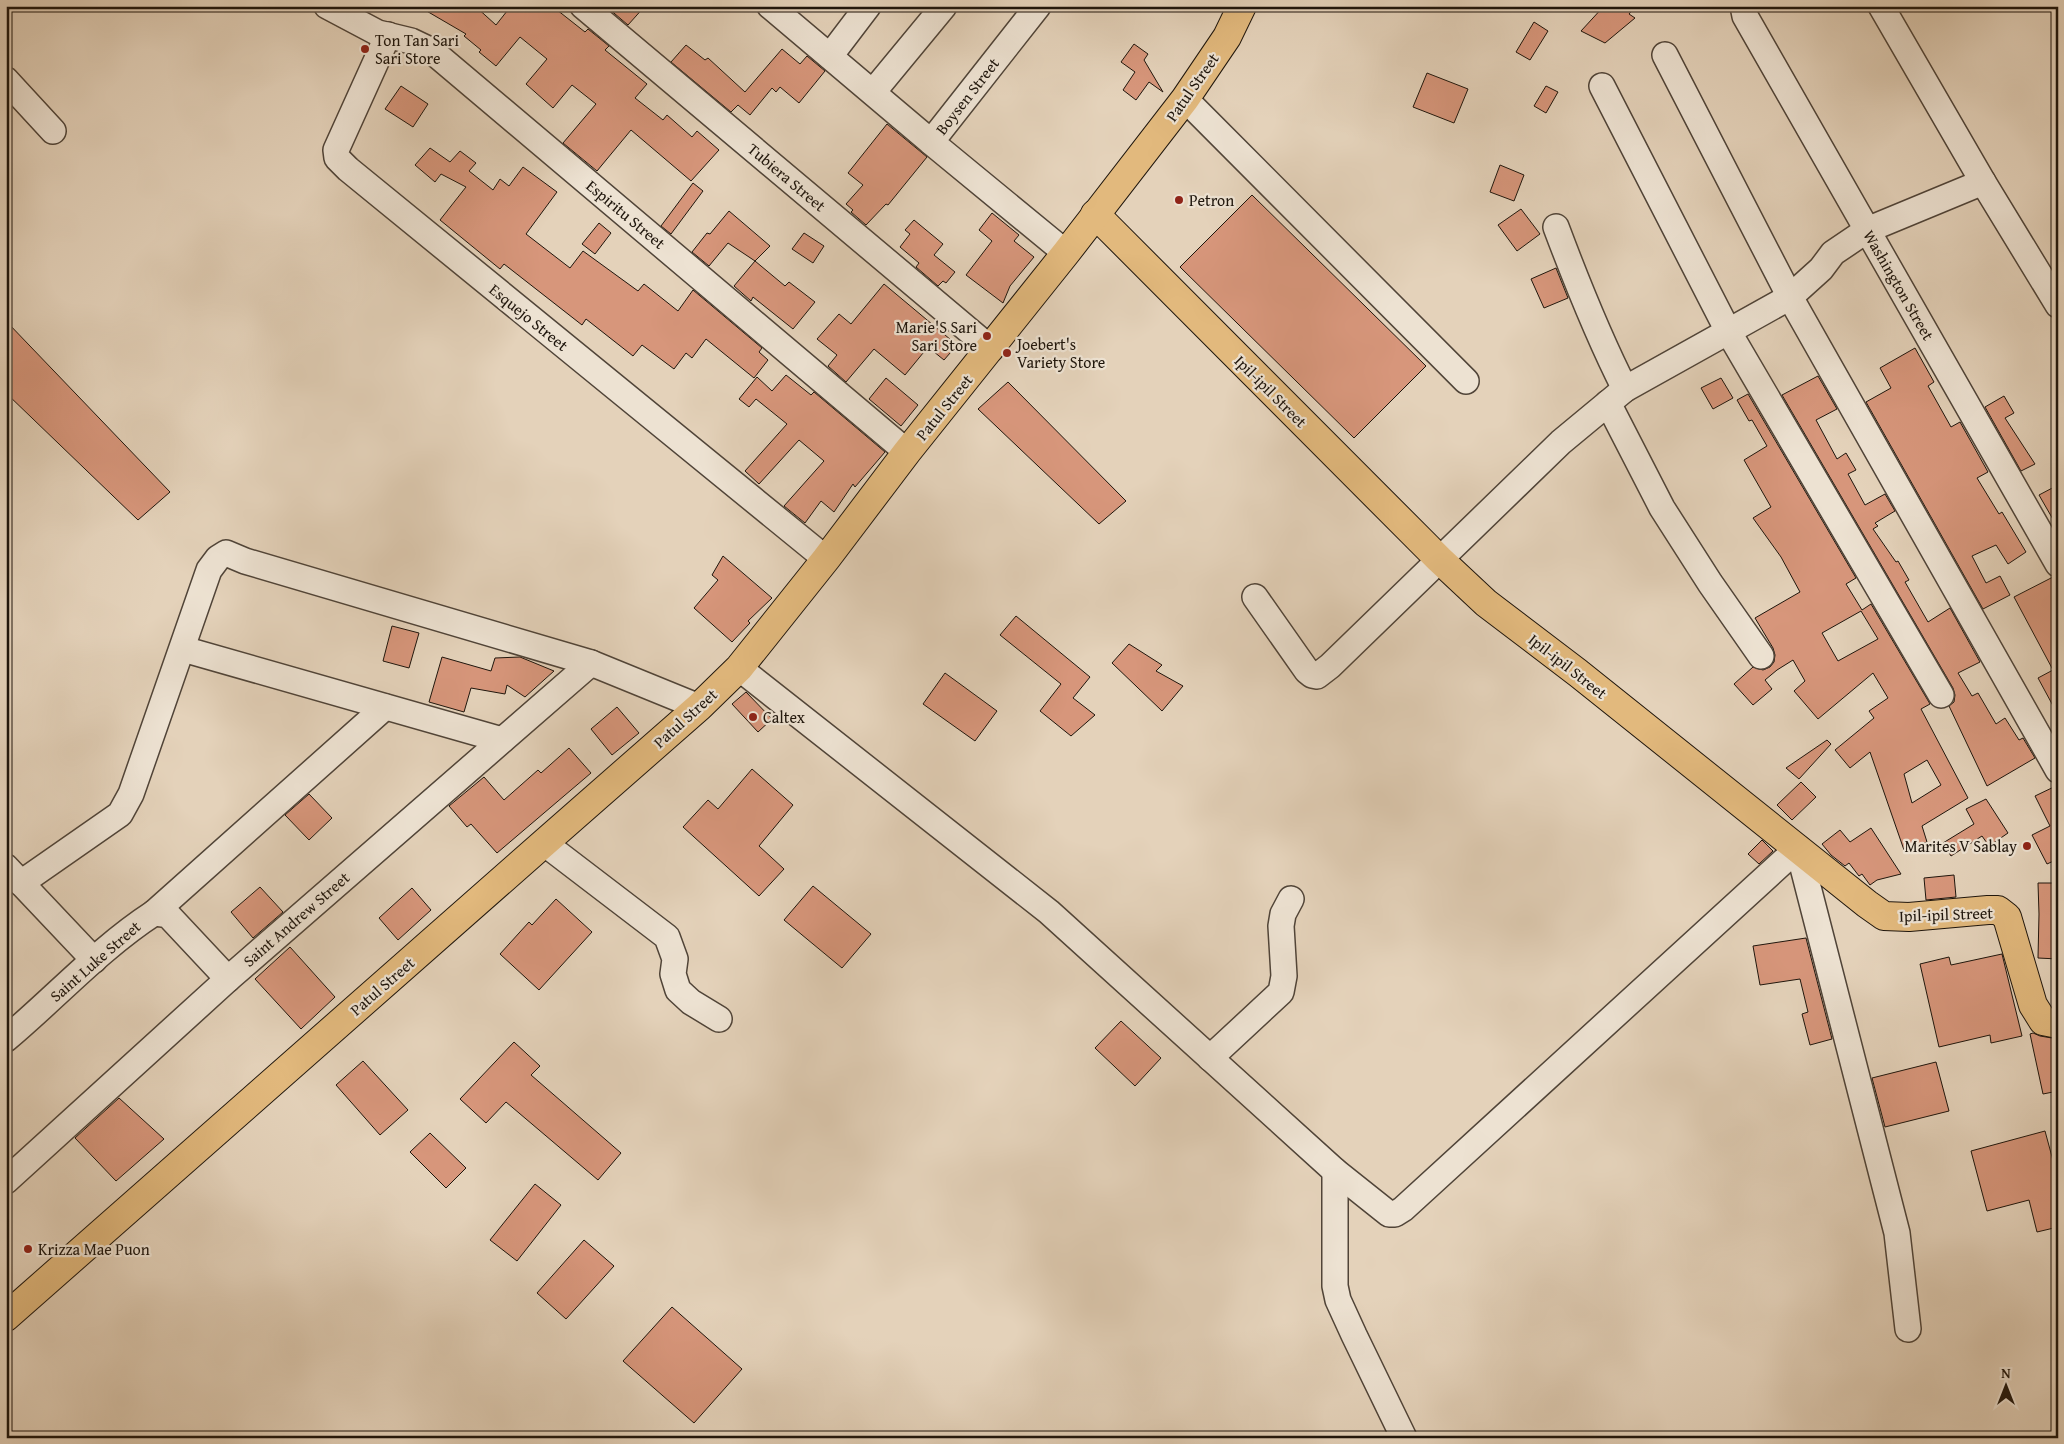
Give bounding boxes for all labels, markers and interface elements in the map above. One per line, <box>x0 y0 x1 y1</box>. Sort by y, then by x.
place label: Ton Tan Sari Sari Store <box>375 28 459 70</box>
marker: Ton Tan Sari Sari Store <box>359 43 371 55</box>
street label: Patul Street <box>1160 47 1225 126</box>
street label: Boysen Street <box>929 52 1005 140</box>
street label: Tubiera Street <box>743 137 832 217</box>
street label: Espiritu Street <box>581 174 671 255</box>
place label: Petron <box>1189 188 1234 212</box>
marker: Petron <box>1173 194 1185 206</box>
street label: Washington Street <box>1858 225 1941 345</box>
street label: Esquejo Street <box>484 278 574 357</box>
place label: Marie'S Sari Sari Store <box>896 315 978 357</box>
marker: Marie'S Sari Sari Store <box>981 330 993 342</box>
place label: Joebert's Variety Store <box>1015 332 1105 374</box>
marker: Joebert's Variety Store <box>1001 347 1013 359</box>
street label: Ipil-ipil Street <box>1229 349 1313 433</box>
street label: Patul Street <box>910 368 978 445</box>
street label: Ipil-ipil Street <box>1524 628 1613 705</box>
street label: Patul Street <box>648 682 723 753</box>
place label: Caltex <box>763 705 806 729</box>
marker: Caltex <box>747 711 759 723</box>
place label: Marites V Sablay <box>1905 834 2017 858</box>
marker: Marites V Sablay <box>2021 840 2033 852</box>
street label: Saint Andrew Street <box>237 866 355 972</box>
street label: Ipil-ipil Street <box>1899 900 1994 928</box>
street label: Saint Luke Street <box>44 914 146 1007</box>
street label: Patul Street <box>344 951 420 1021</box>
place label: Krizza Mae Puon <box>38 1237 150 1261</box>
marker: Krizza Mae Puon <box>22 1243 34 1255</box>
north arrow <box>1982 1362 2032 1412</box>
text: N <box>2001 1363 2011 1383</box>

